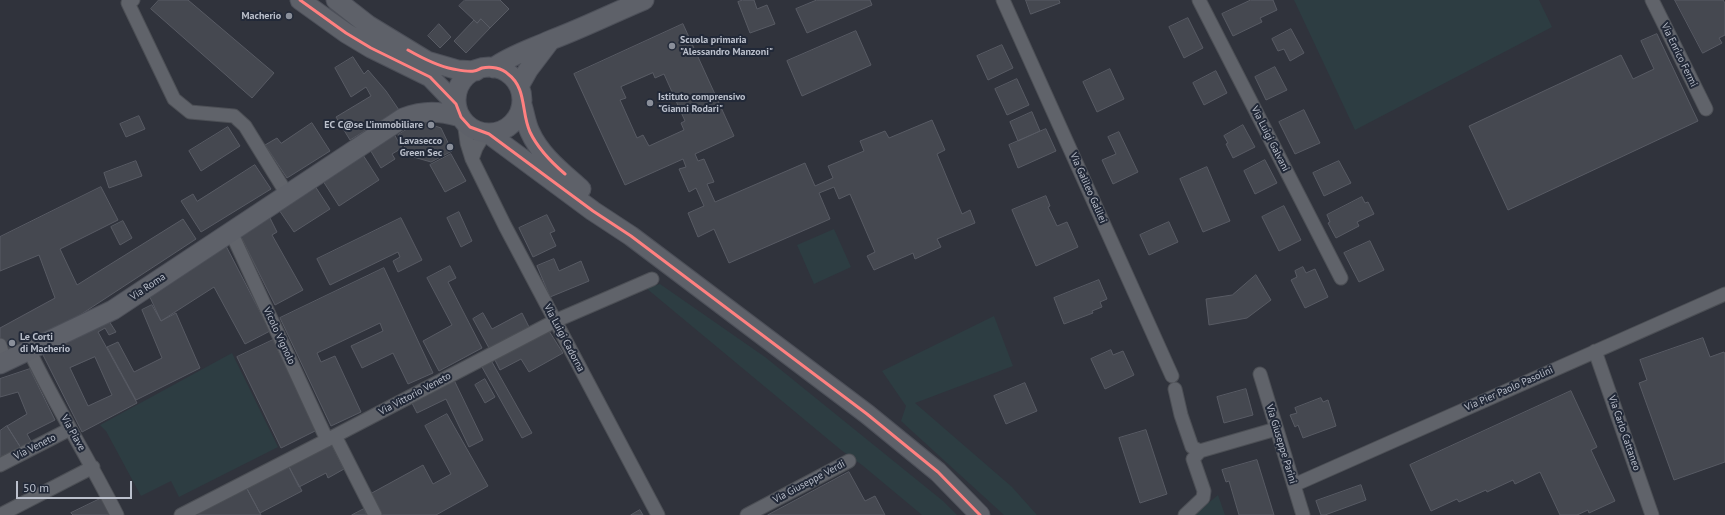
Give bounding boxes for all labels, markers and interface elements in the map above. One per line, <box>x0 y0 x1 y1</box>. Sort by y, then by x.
place label: Macherio <box>242 10 281 22</box>
marker: Macherio <box>284 11 294 21</box>
street label: Via Enrico Fermi <box>1658 21 1700 89</box>
place label: Scuola primaria "Alessandro Manzoni" <box>680 34 773 58</box>
marker: Scuola primaria "Alessandro Manzoni" <box>667 41 677 51</box>
place label: Istituto comprensivo "Gianni Rodari" <box>658 91 745 114</box>
marker: Istituto comprensivo "Gianni Rodari" <box>645 98 655 108</box>
street label: Via Luigi Galvani <box>1248 104 1292 174</box>
place label: EC C@se L’immobiliare <box>324 119 423 131</box>
marker: EC C@se L’immobiliare <box>426 120 436 130</box>
place label: Lavasecco Green Sec <box>399 135 442 158</box>
marker: Lavasecco Green Sec <box>445 142 455 152</box>
street label: Via Galileo Galilei <box>1067 151 1109 225</box>
street label: Via Roma <box>128 271 168 303</box>
street label: Via Luigi Cadorna <box>541 302 587 374</box>
street label: Vicolo Vignolo <box>261 305 297 367</box>
place label: Le Corti di Macherio <box>20 331 70 354</box>
marker: Le Corti di Macherio <box>7 338 17 348</box>
street label: Via Pier Paolo Pasolini <box>1463 364 1555 414</box>
street label: Via Vittorio Veneto <box>377 370 453 418</box>
street label: Via Carlo Cattaneo <box>1605 394 1643 472</box>
street label: Via Giuseppe Parini <box>1263 403 1299 485</box>
street label: Via Piave <box>58 413 88 453</box>
street label: Via Veneto <box>12 431 58 463</box>
street label: Via Giuseppe Verdi <box>771 458 847 506</box>
scale bar <box>18 473 134 499</box>
text: 50 m <box>23 480 49 495</box>

